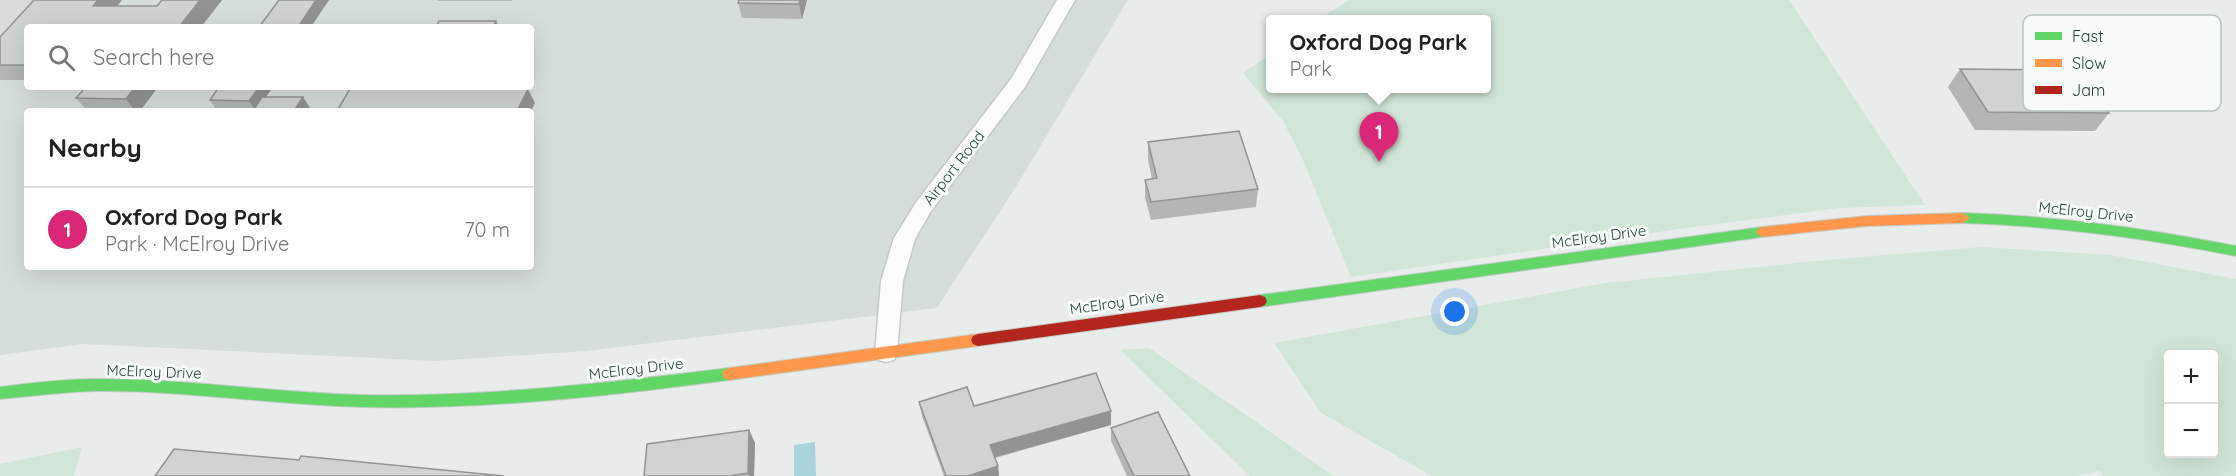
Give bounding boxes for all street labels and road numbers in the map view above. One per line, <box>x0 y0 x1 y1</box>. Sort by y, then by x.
street label: Airport Road <box>919 127 988 209</box>
street label: McElroy Drive <box>2038 197 2134 226</box>
street label: McElroy Drive <box>1550 220 1647 253</box>
street label: McElroy Drive <box>1068 286 1165 319</box>
street label: McElroy Drive <box>587 353 684 384</box>
street label: McElroy Drive <box>106 360 202 383</box>

